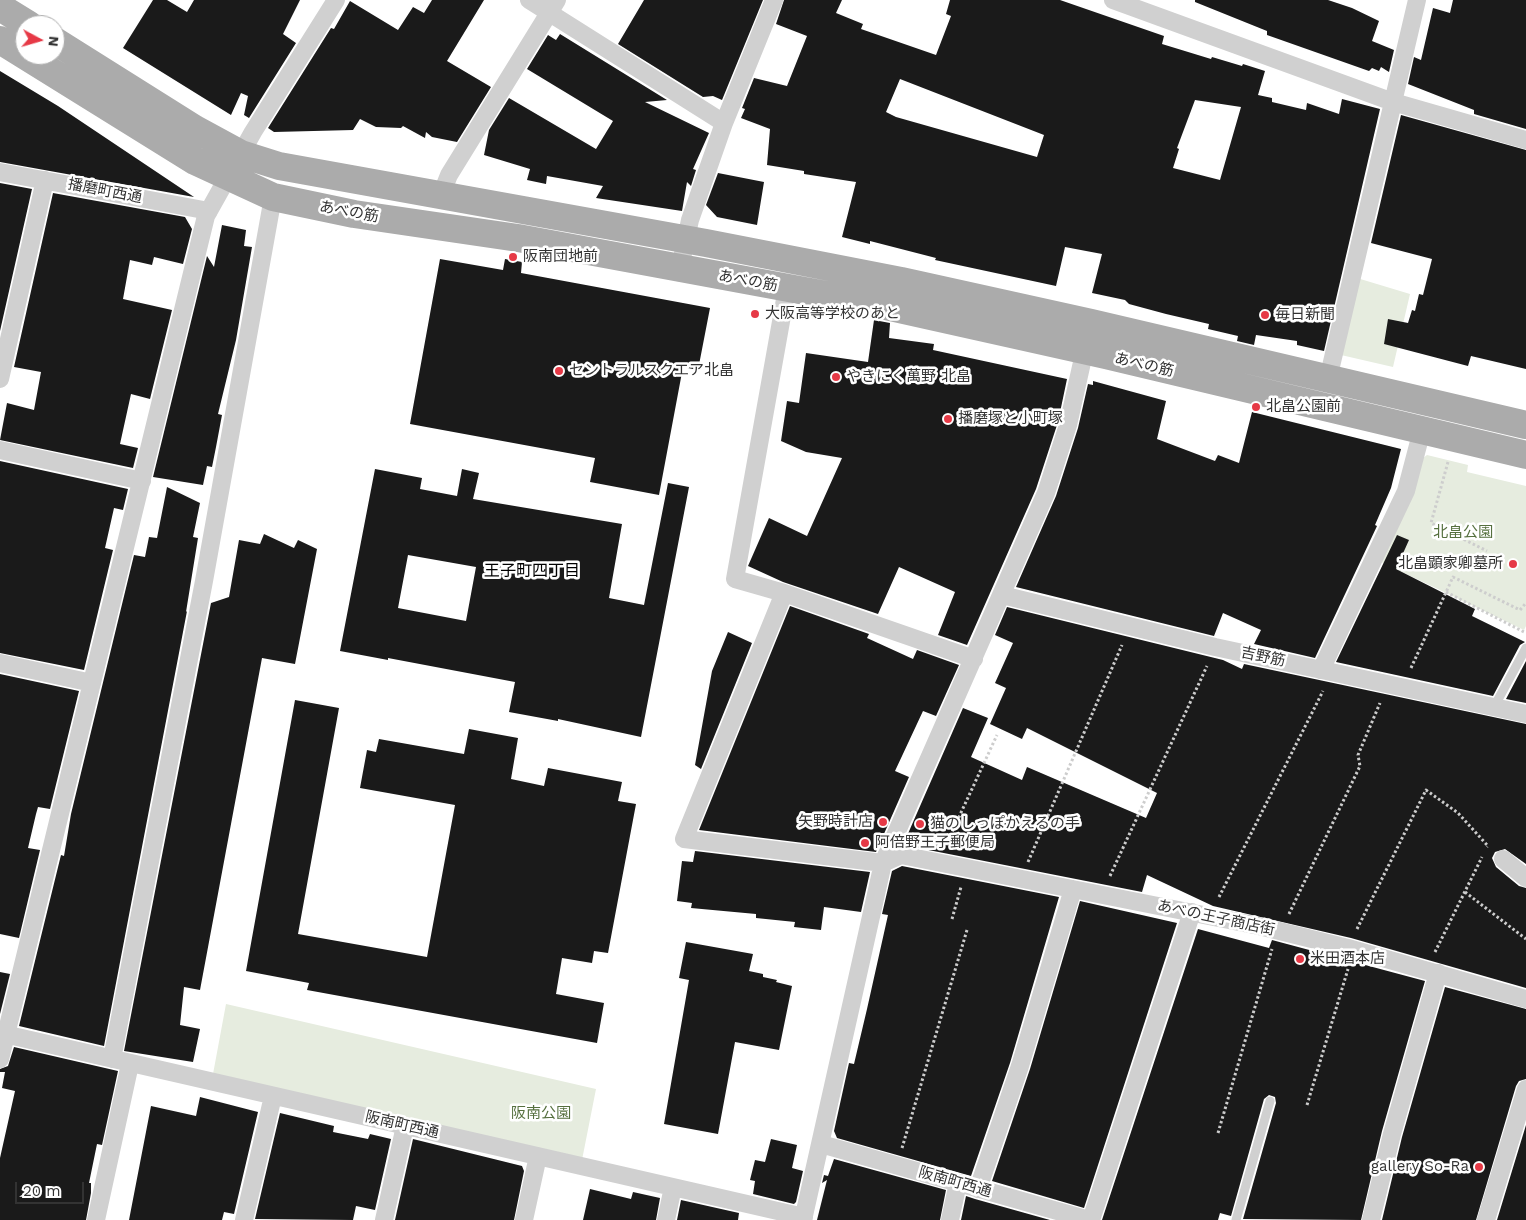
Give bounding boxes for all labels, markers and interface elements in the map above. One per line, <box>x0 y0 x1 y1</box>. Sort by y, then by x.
north arrow <box>15 15 65 65</box>
text: N <box>45 35 62 47</box>
street label: 播磨町西通 <box>66 175 144 207</box>
street label: あべの筋 <box>318 198 380 226</box>
place label: 阪南団地前 <box>523 248 598 266</box>
marker: 阪南団地前 <box>507 251 519 263</box>
street label: あべの筋 <box>717 267 779 295</box>
place label: 大阪高等学校のあと <box>765 305 900 323</box>
place label: 毎日新聞 <box>1275 306 1335 324</box>
marker: 大阪高等学校のあと <box>749 308 761 320</box>
marker: 毎日新聞 <box>1259 309 1271 321</box>
street label: あべの筋 <box>1113 349 1175 381</box>
place label: セントラルスクエア北畠 <box>569 362 734 380</box>
marker: セントラルスクエア北畠 <box>553 365 565 377</box>
place label: やきにく萬野 北畠 <box>846 368 971 386</box>
marker: やきにく萬野 北畠 <box>830 371 842 383</box>
place label: 北畠公園前 <box>1266 398 1341 416</box>
marker: 北畠公園前 <box>1250 401 1262 413</box>
place label: 播磨塚と小町塚 <box>958 410 1063 428</box>
marker: 播磨塚と小町塚 <box>942 413 954 425</box>
park label: 北畠公園 <box>1433 524 1493 542</box>
place label: 北畠顕家卿墓所 <box>1398 555 1503 573</box>
marker: 北畠顕家卿墓所 <box>1507 558 1519 570</box>
district label: 王子町四丁目 <box>484 561 580 581</box>
street label: 吉野筋 <box>1239 644 1287 670</box>
place label: 矢野時計店 <box>798 813 873 831</box>
place label: 猫のしっぽかえるの手 <box>930 815 1080 833</box>
marker: 矢野時計店 <box>877 816 889 828</box>
marker: 猫のしっぽかえるの手 <box>914 818 926 830</box>
place label: 阿倍野王子郵便局 <box>875 834 995 852</box>
marker: 阿倍野王子郵便局 <box>859 837 871 849</box>
street label: あべの王子商店街 <box>1155 897 1277 939</box>
place label: 米田酒本店 <box>1310 950 1385 968</box>
marker: 米田酒本店 <box>1294 953 1306 965</box>
park label: 阪南公園 <box>511 1105 571 1123</box>
street label: 阪南町西通 <box>363 1108 441 1142</box>
place label: gallery So-Ra <box>1371 1158 1469 1176</box>
marker: gallery So-Ra <box>1473 1161 1485 1173</box>
street label: 阪南町西通 <box>916 1163 994 1201</box>
scale bar <box>18 1172 86 1204</box>
text: 20 m <box>23 1182 61 1200</box>

